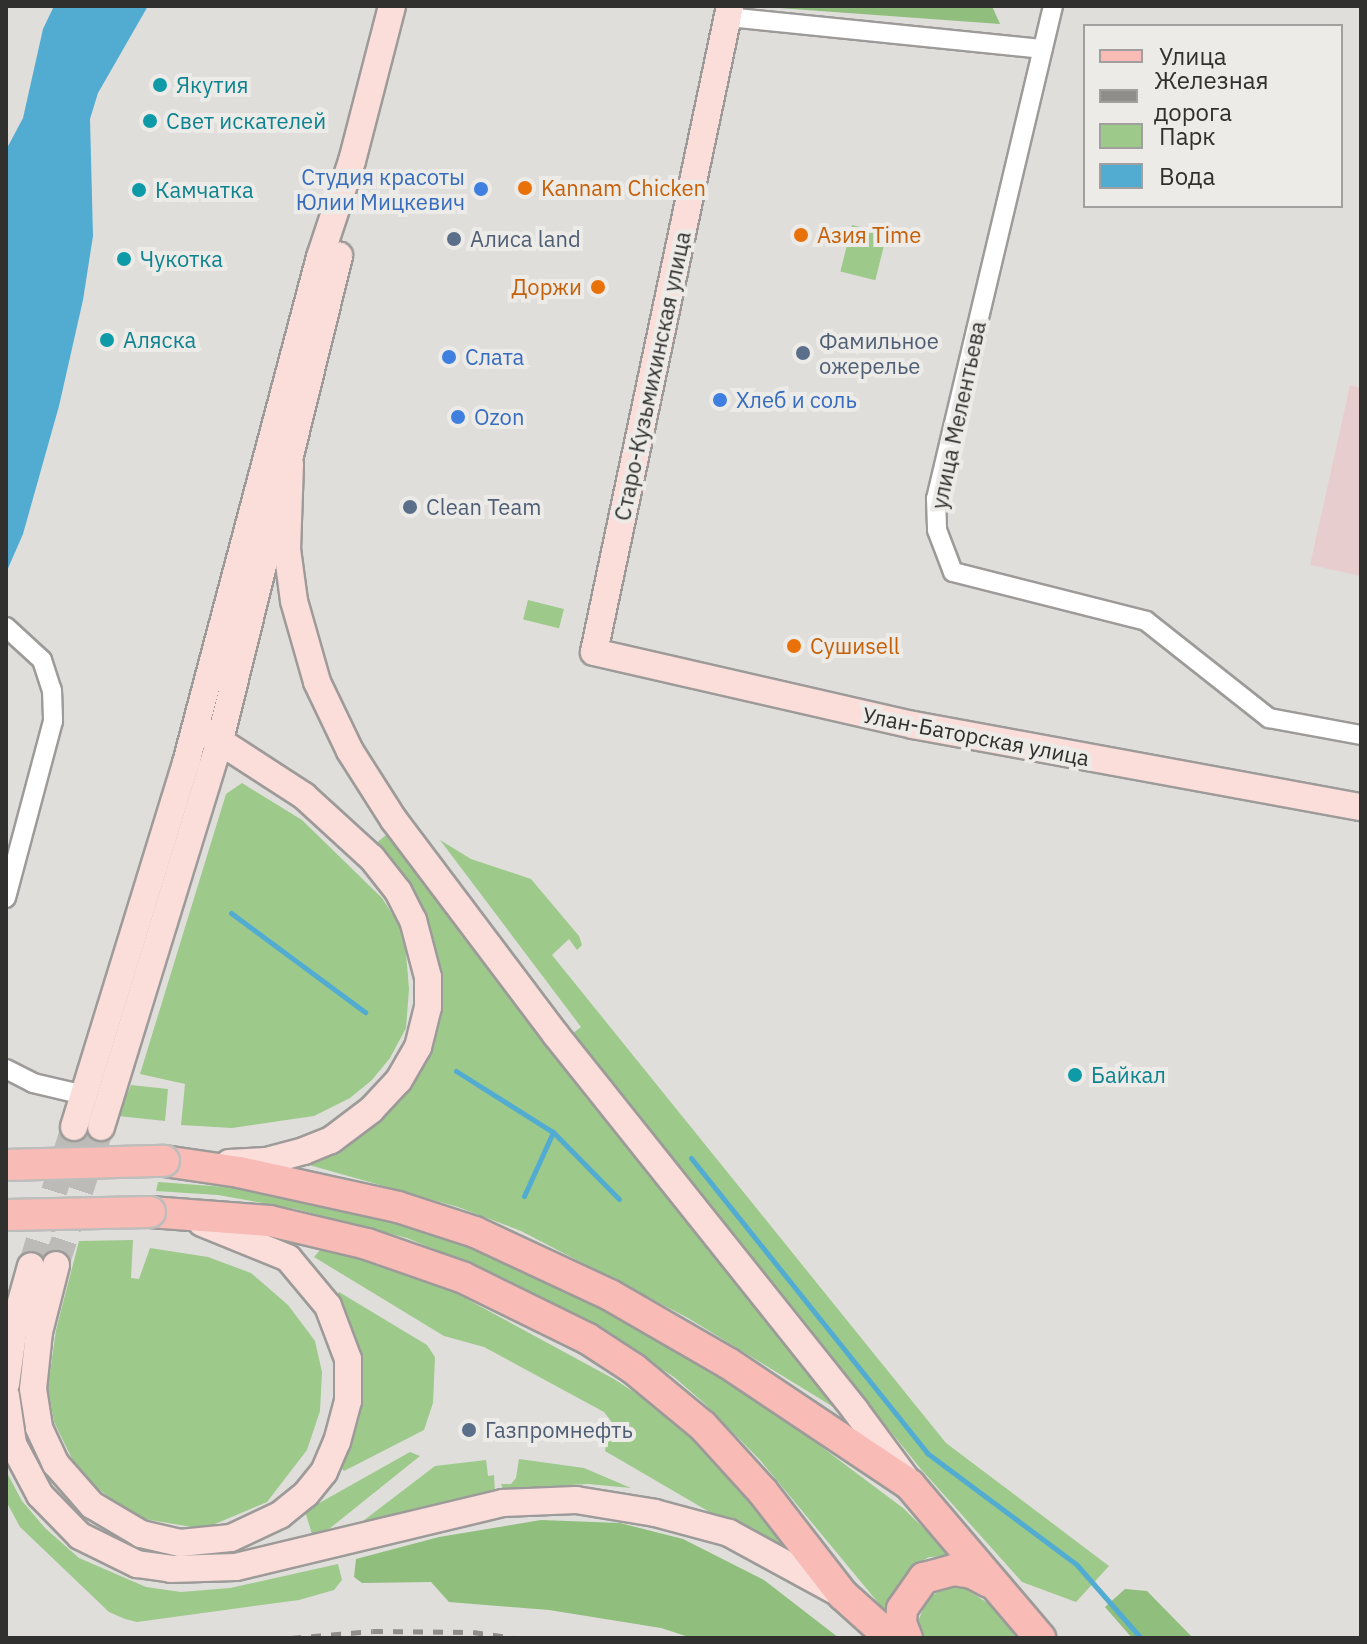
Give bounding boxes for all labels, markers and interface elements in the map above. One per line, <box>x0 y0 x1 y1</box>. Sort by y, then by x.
legend <box>1083 24 1343 208</box>
text: Улица <box>1159 40 1227 72</box>
text: Железная дорога <box>1154 64 1269 128</box>
place label: Якутия <box>176 72 248 98</box>
marker: Якутия <box>151 76 169 94</box>
place label: Свет искателей <box>166 108 326 134</box>
marker: Свет искателей <box>141 112 159 130</box>
text: Парк <box>1159 120 1216 152</box>
text: Вода <box>1159 160 1215 192</box>
place label: Студия красоты Юлии Мицкевич <box>296 163 465 214</box>
place label: Kannam Chicken <box>541 175 706 201</box>
place label: Камчатка <box>155 177 254 203</box>
marker: Kannam Chicken <box>516 179 534 197</box>
marker: Студия красоты Юлии Мицкевич <box>472 180 490 198</box>
marker: Камчатка <box>130 181 148 199</box>
place label: Азия Time <box>817 222 921 248</box>
place label: Алиса land <box>470 226 581 252</box>
marker: Азия Time <box>792 226 810 244</box>
street label: Старо-Кузьмихинская улица <box>608 229 696 523</box>
marker: Алиса land <box>445 230 463 248</box>
place label: Чукотка <box>140 246 223 272</box>
marker: Чукотка <box>115 250 133 268</box>
place label: Доржи <box>511 274 582 300</box>
marker: Доржи <box>589 278 607 296</box>
street label: улица Мелентьева <box>925 319 991 511</box>
place label: Аляска <box>123 327 196 353</box>
place label: Фамильное ожерелье <box>819 327 939 378</box>
marker: Аляска <box>98 331 116 349</box>
place label: Слата <box>465 344 524 370</box>
marker: Фамильное ожерелье <box>794 344 812 362</box>
marker: Слата <box>440 348 458 366</box>
place label: Хлеб и соль <box>736 387 857 413</box>
marker: Хлеб и соль <box>711 391 729 409</box>
place label: Ozon <box>474 404 524 430</box>
marker: Ozon <box>449 408 467 426</box>
place label: Clean Team <box>426 494 541 520</box>
marker: Clean Team <box>401 498 419 516</box>
place label: Сушиsell <box>810 633 900 659</box>
marker: Сушиsell <box>785 637 803 655</box>
street label: Улан-Баторская улица <box>860 701 1092 771</box>
place label: Байкал <box>1091 1062 1166 1088</box>
marker: Байкал <box>1066 1066 1084 1084</box>
place label: Газпромнефть <box>485 1417 633 1443</box>
marker: Газпромнефть <box>460 1421 478 1439</box>

